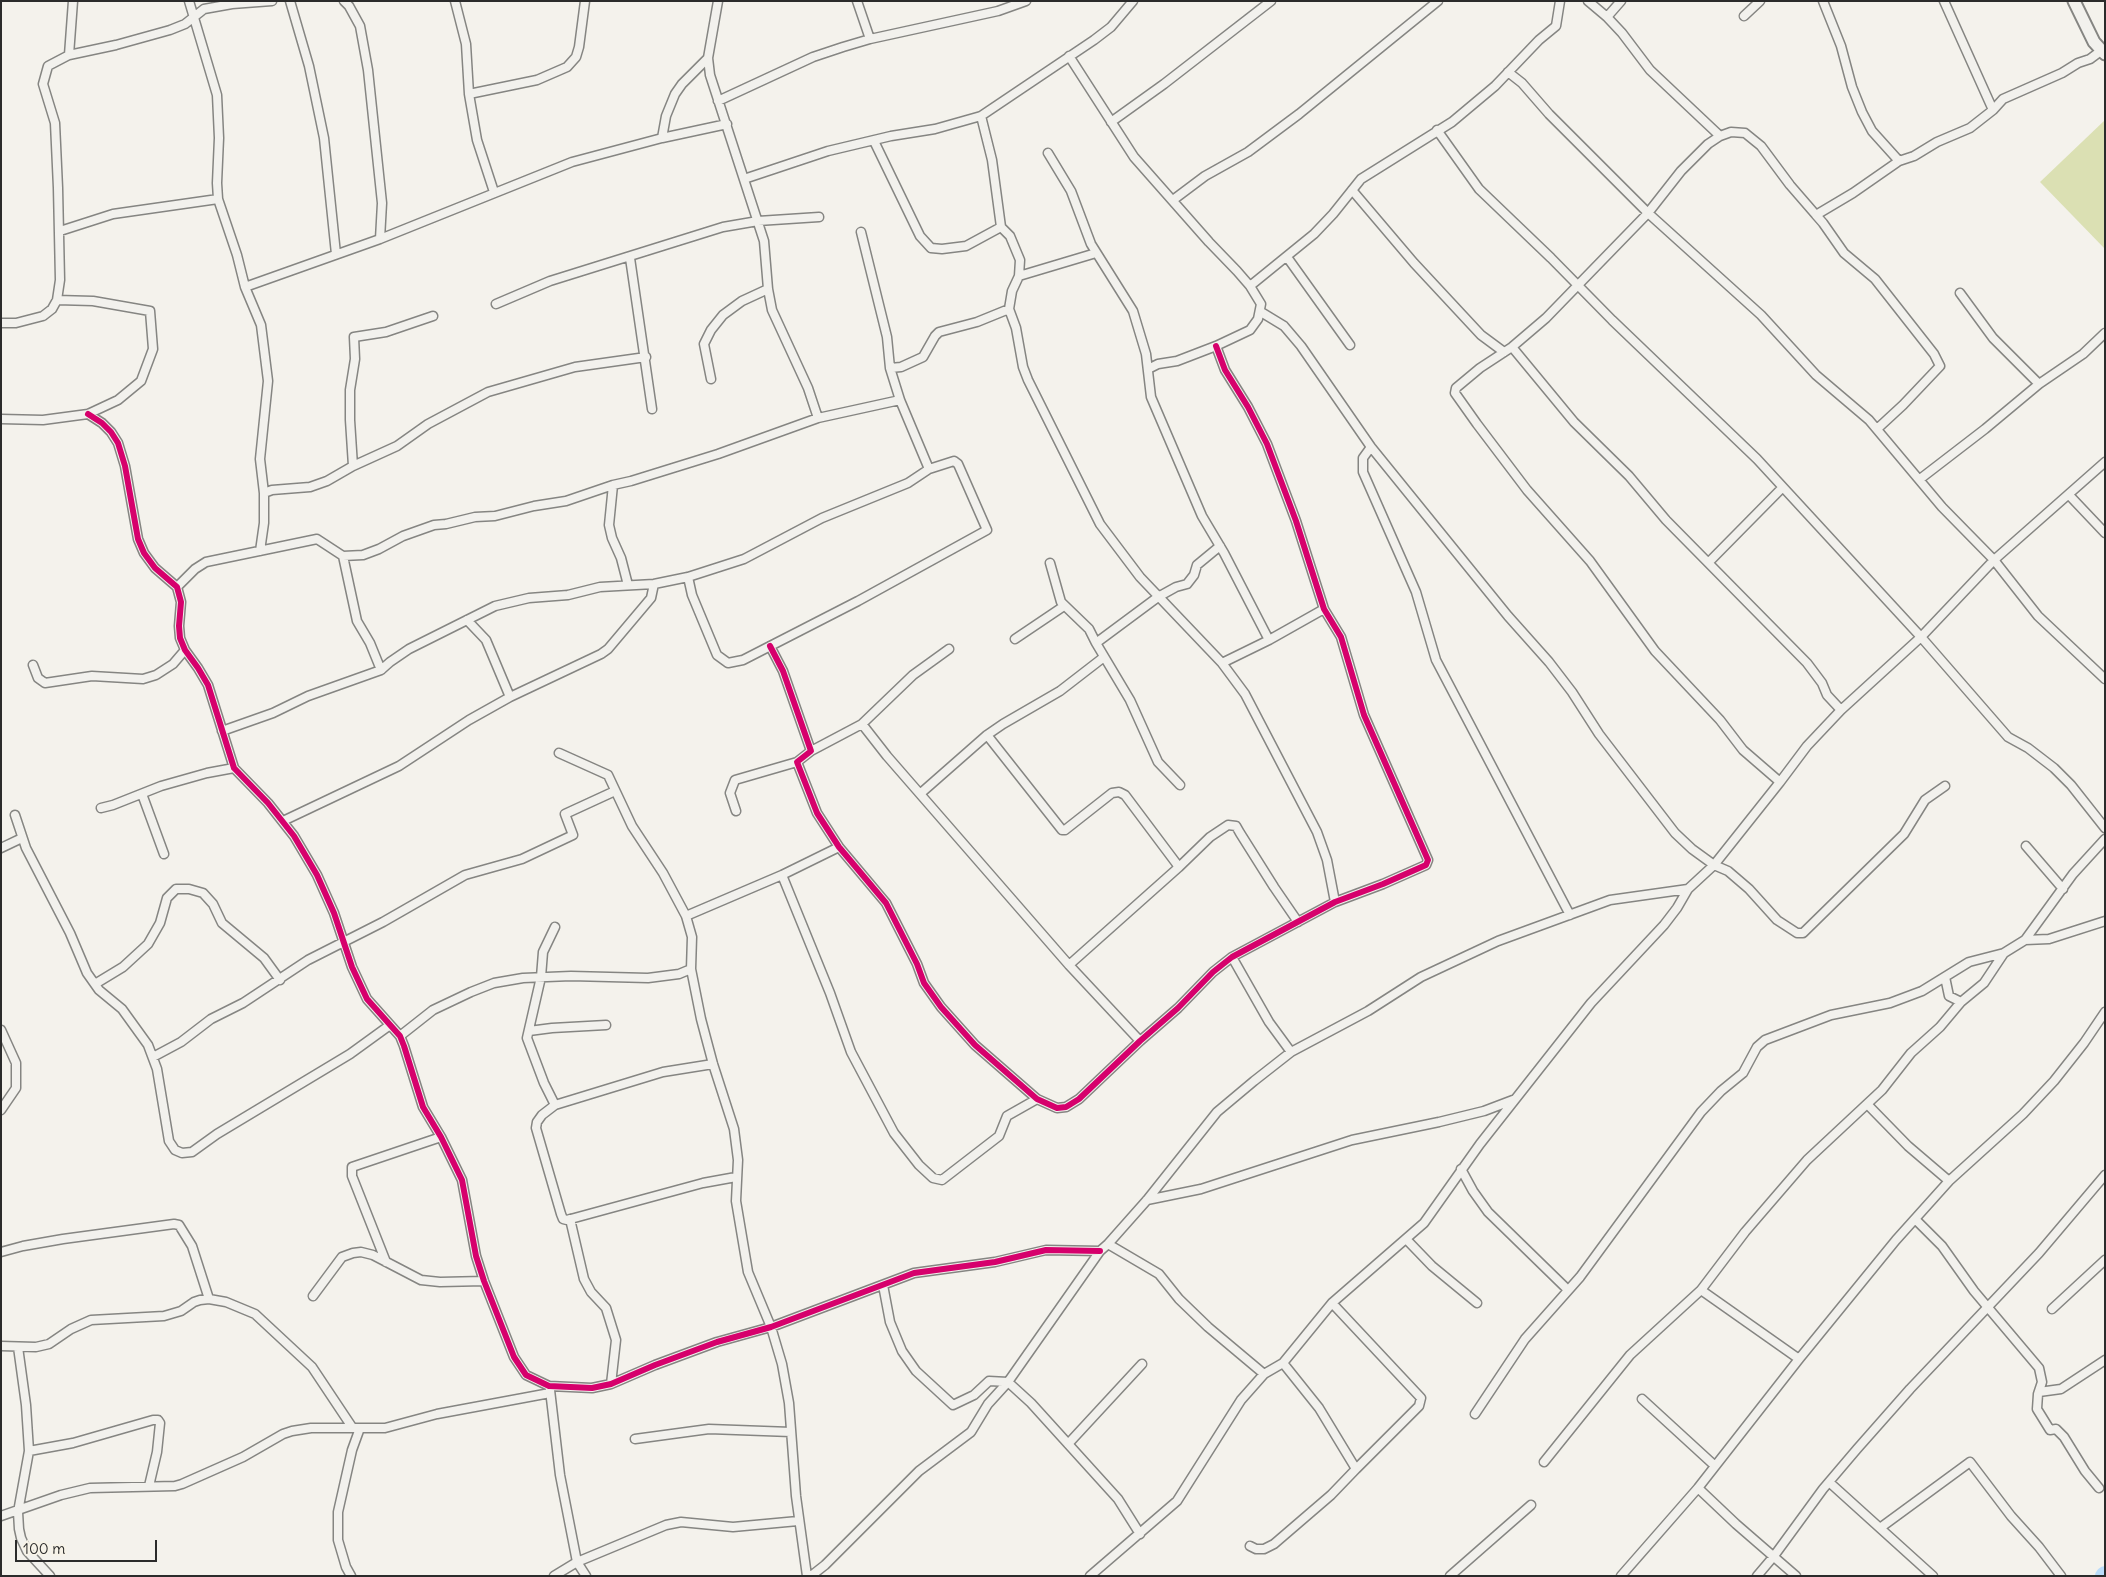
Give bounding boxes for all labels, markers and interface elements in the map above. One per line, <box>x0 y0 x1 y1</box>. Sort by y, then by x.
scale bar <box>18 1530 160 1562</box>
text: 100 m <box>23 1539 65 1558</box>

